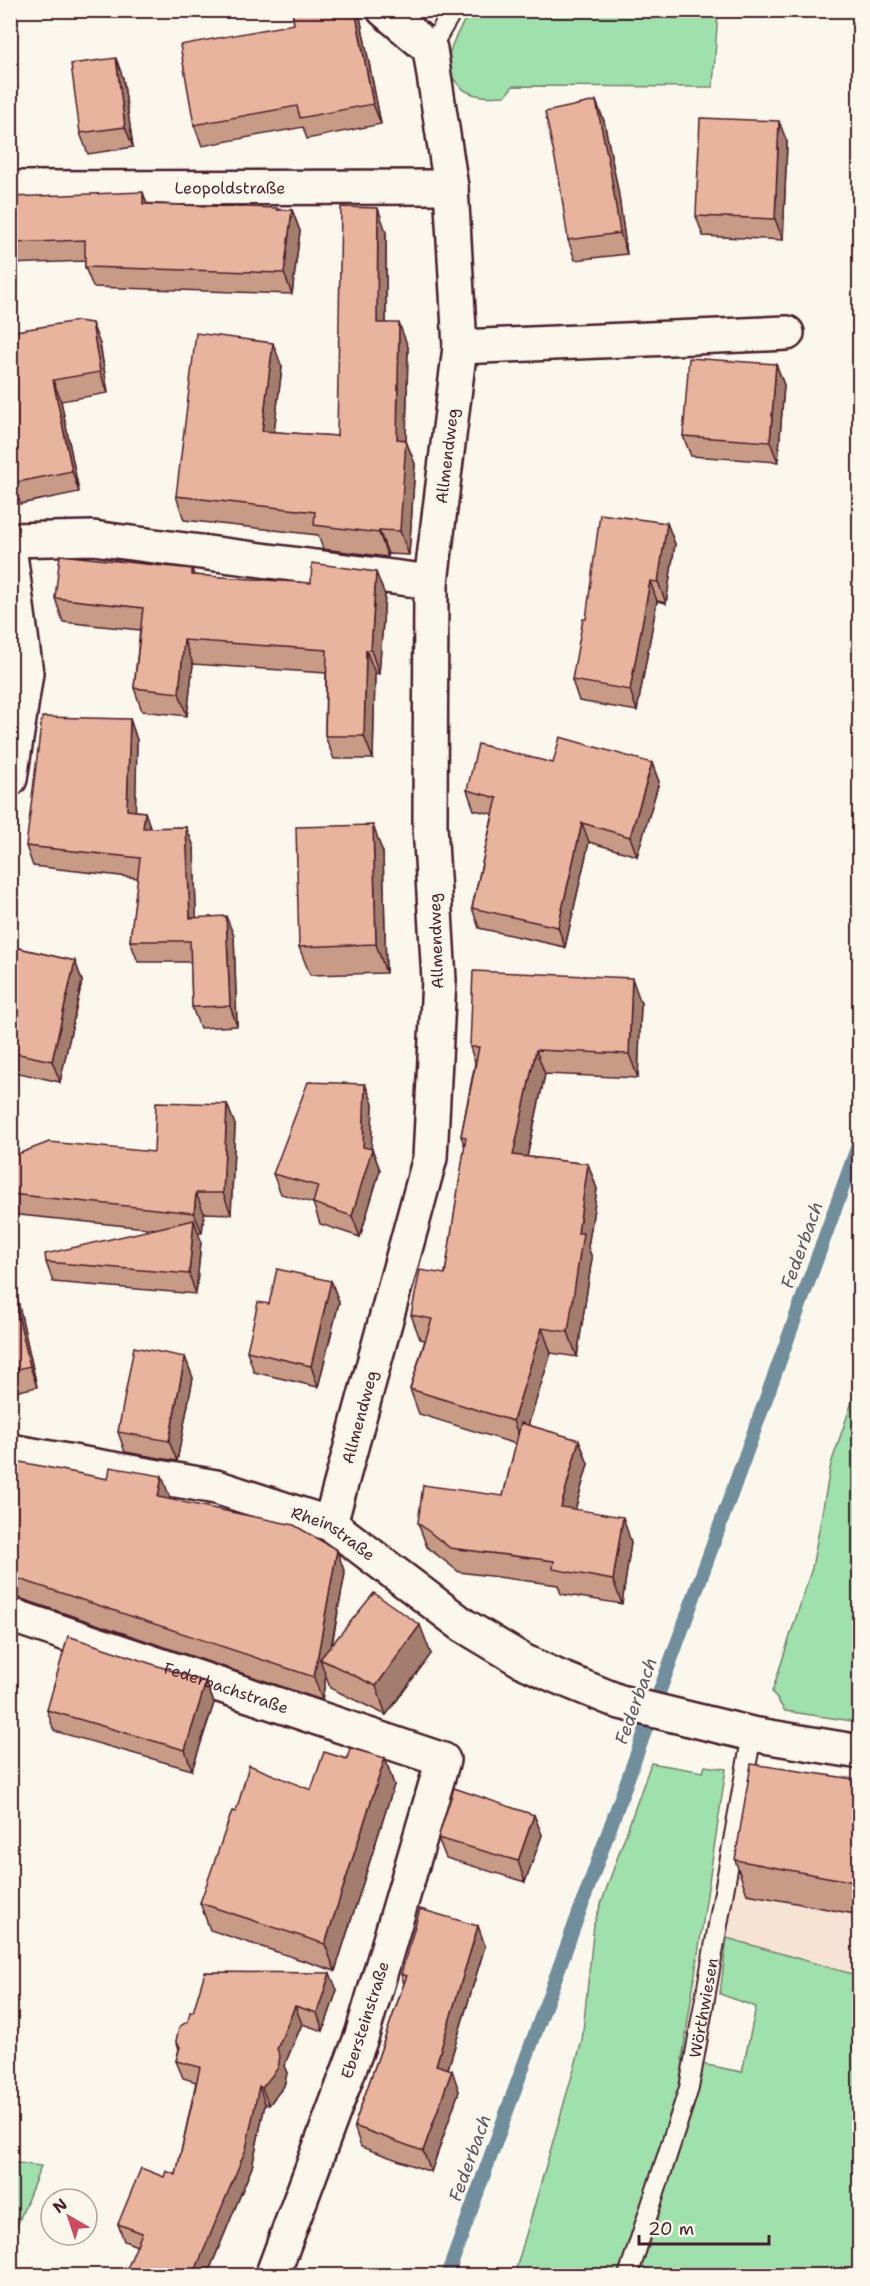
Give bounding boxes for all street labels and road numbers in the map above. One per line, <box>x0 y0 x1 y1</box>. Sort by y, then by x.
street label: Leopoldstraße <box>175 177 285 198</box>
street label: Allmendweg <box>430 407 463 505</box>
street label: Allmendweg <box>424 893 448 989</box>
street label: Allmendweg <box>336 1368 382 1466</box>
street label: Rheinstraße <box>289 1502 379 1565</box>
street label: Federbachstraße <box>161 1657 291 1718</box>
street label: Wörthwiesen <box>684 1956 722 2060</box>
street label: Ebersteinstraße <box>336 1959 394 2081</box>

